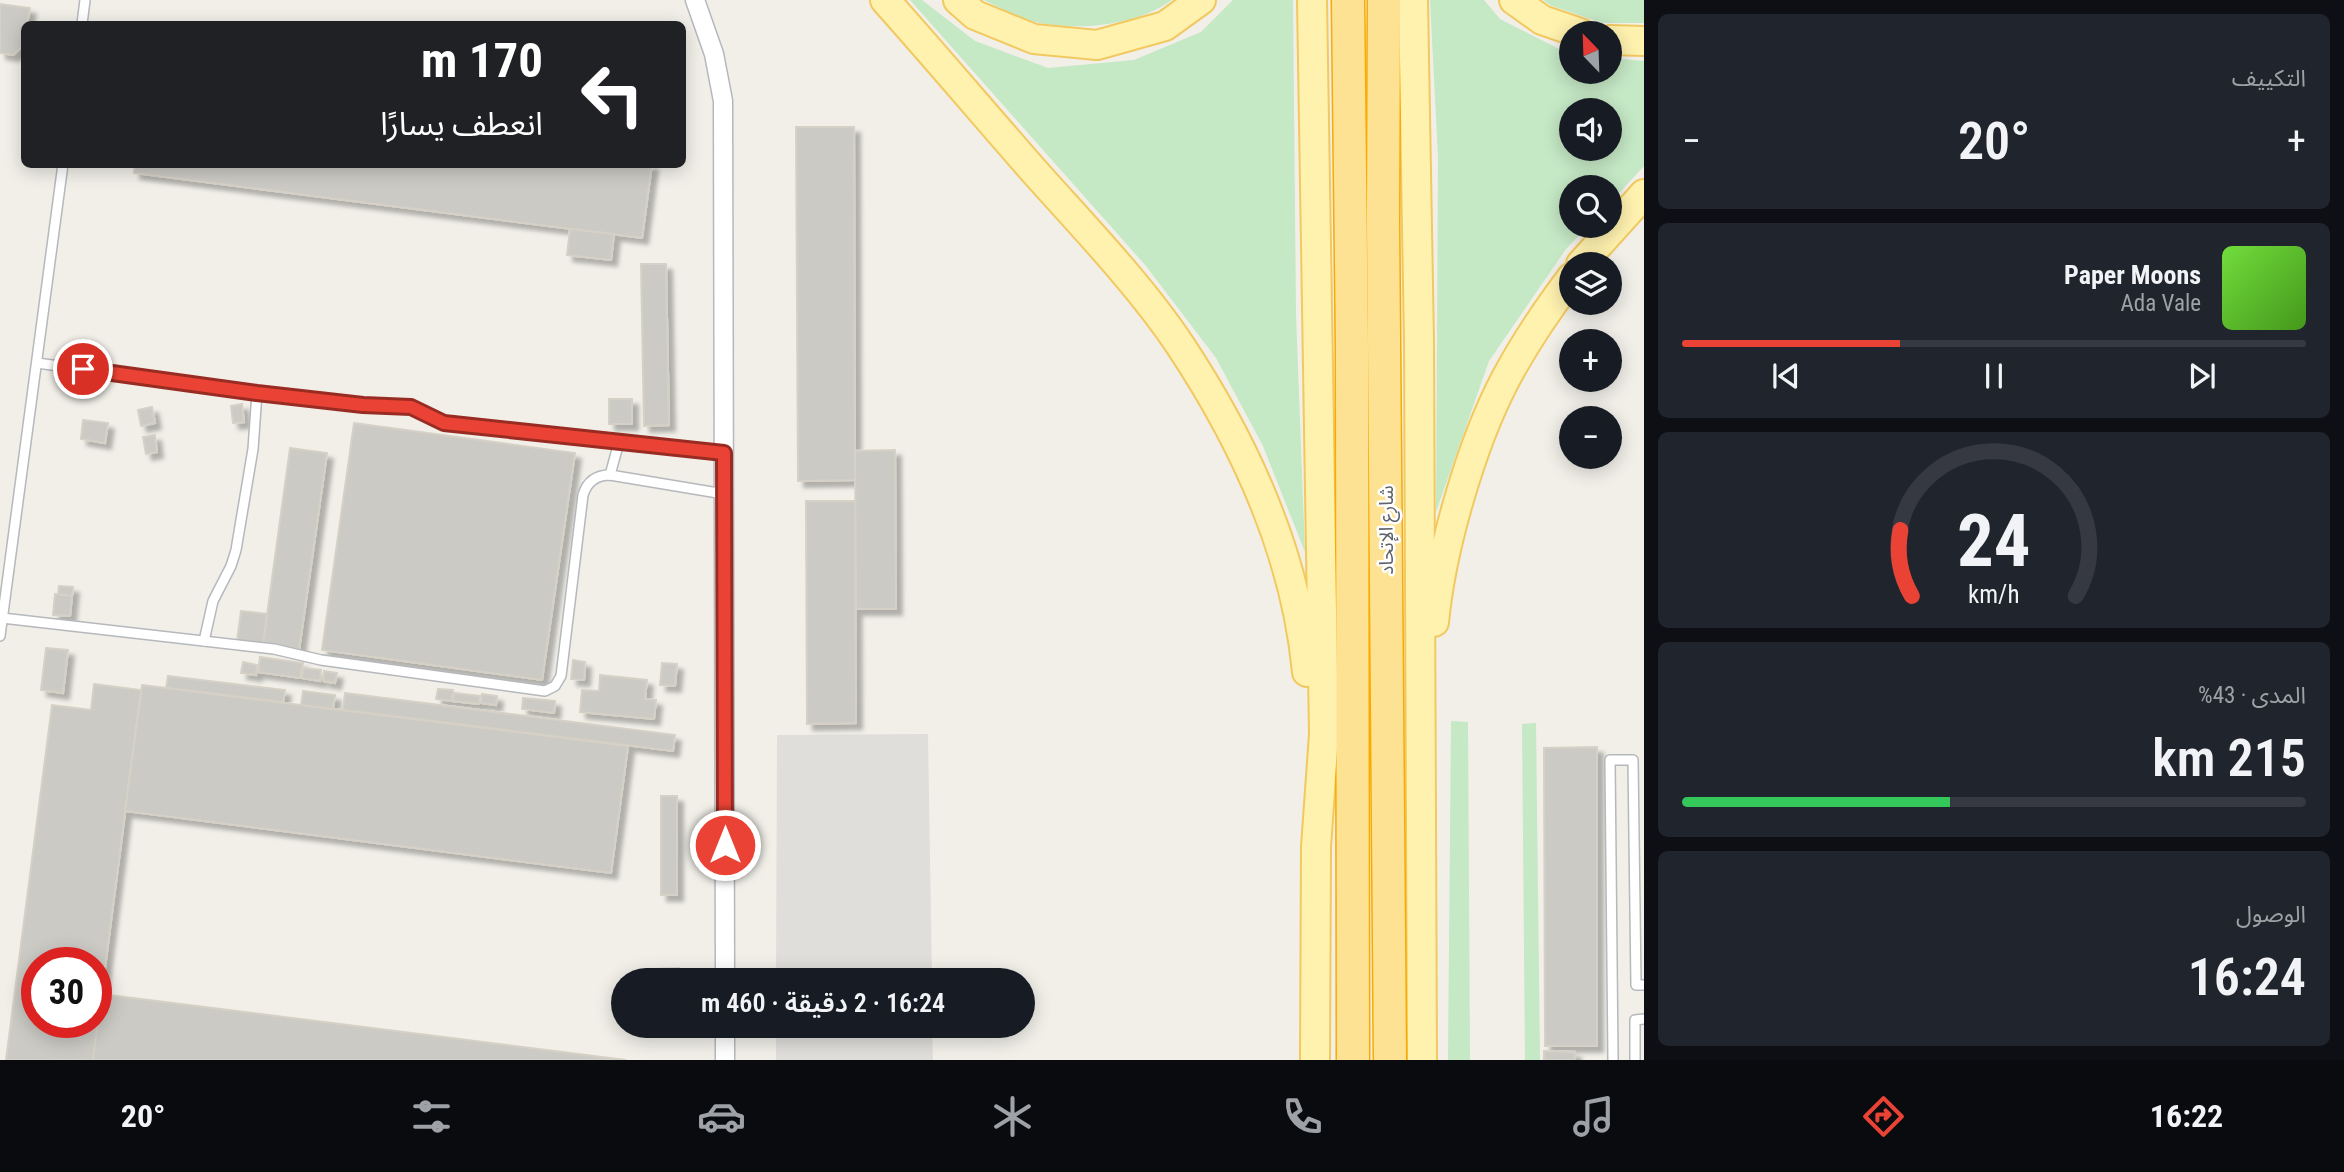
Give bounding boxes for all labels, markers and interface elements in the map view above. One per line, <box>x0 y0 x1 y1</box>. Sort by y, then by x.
north arrow <box>1559 21 1622 84</box>
map controls <box>1559 21 1622 469</box>
text: 170 m <box>421 32 543 89</box>
icon: left <box>567 49 658 140</box>
text: التكييف <box>2232 65 2306 92</box>
button: sound <box>1559 98 1622 161</box>
text: انعطف يسارًا <box>380 105 543 143</box>
text: 20° <box>1958 111 2030 172</box>
text: − <box>1682 119 1701 163</box>
text: + <box>2287 119 2306 163</box>
button: search <box>1559 175 1622 238</box>
button: layers <box>1559 252 1622 315</box>
text: Paper Moons <box>2064 260 2201 290</box>
text: Ada Vale <box>2121 290 2201 317</box>
button: + <box>1559 329 1622 392</box>
pin <box>53 339 113 399</box>
icon: arrive <box>64 350 102 388</box>
icon: previous <box>1767 357 1805 395</box>
icon: pause <box>1975 357 2013 395</box>
icon: next <box>2183 357 2221 395</box>
button: − <box>1559 406 1622 469</box>
street label: شارع الإتحاد <box>1375 485 1400 575</box>
text: 24 <box>1957 498 2031 584</box>
text: km/h <box>1968 580 2020 609</box>
text: المدى · 43% <box>2198 682 2306 709</box>
text: 215 km <box>2152 728 2306 789</box>
position arrow <box>688 808 762 882</box>
text: الوصول <box>2236 901 2306 928</box>
speed limit sign: 30 <box>21 947 112 1038</box>
text: 16:24 <box>2188 947 2306 1008</box>
text: 16:24 · 2 دقيقة · 460 m <box>701 988 945 1018</box>
icon: filters <box>407 1092 456 1141</box>
icon: car <box>697 1092 746 1141</box>
icon: climate <box>988 1092 1037 1141</box>
icon: phone <box>1278 1092 1327 1141</box>
icon: music <box>1569 1092 1618 1141</box>
icon: directions <box>1859 1092 1908 1141</box>
text: 20° <box>121 1097 166 1135</box>
text: 16:22 <box>2150 1097 2223 1135</box>

